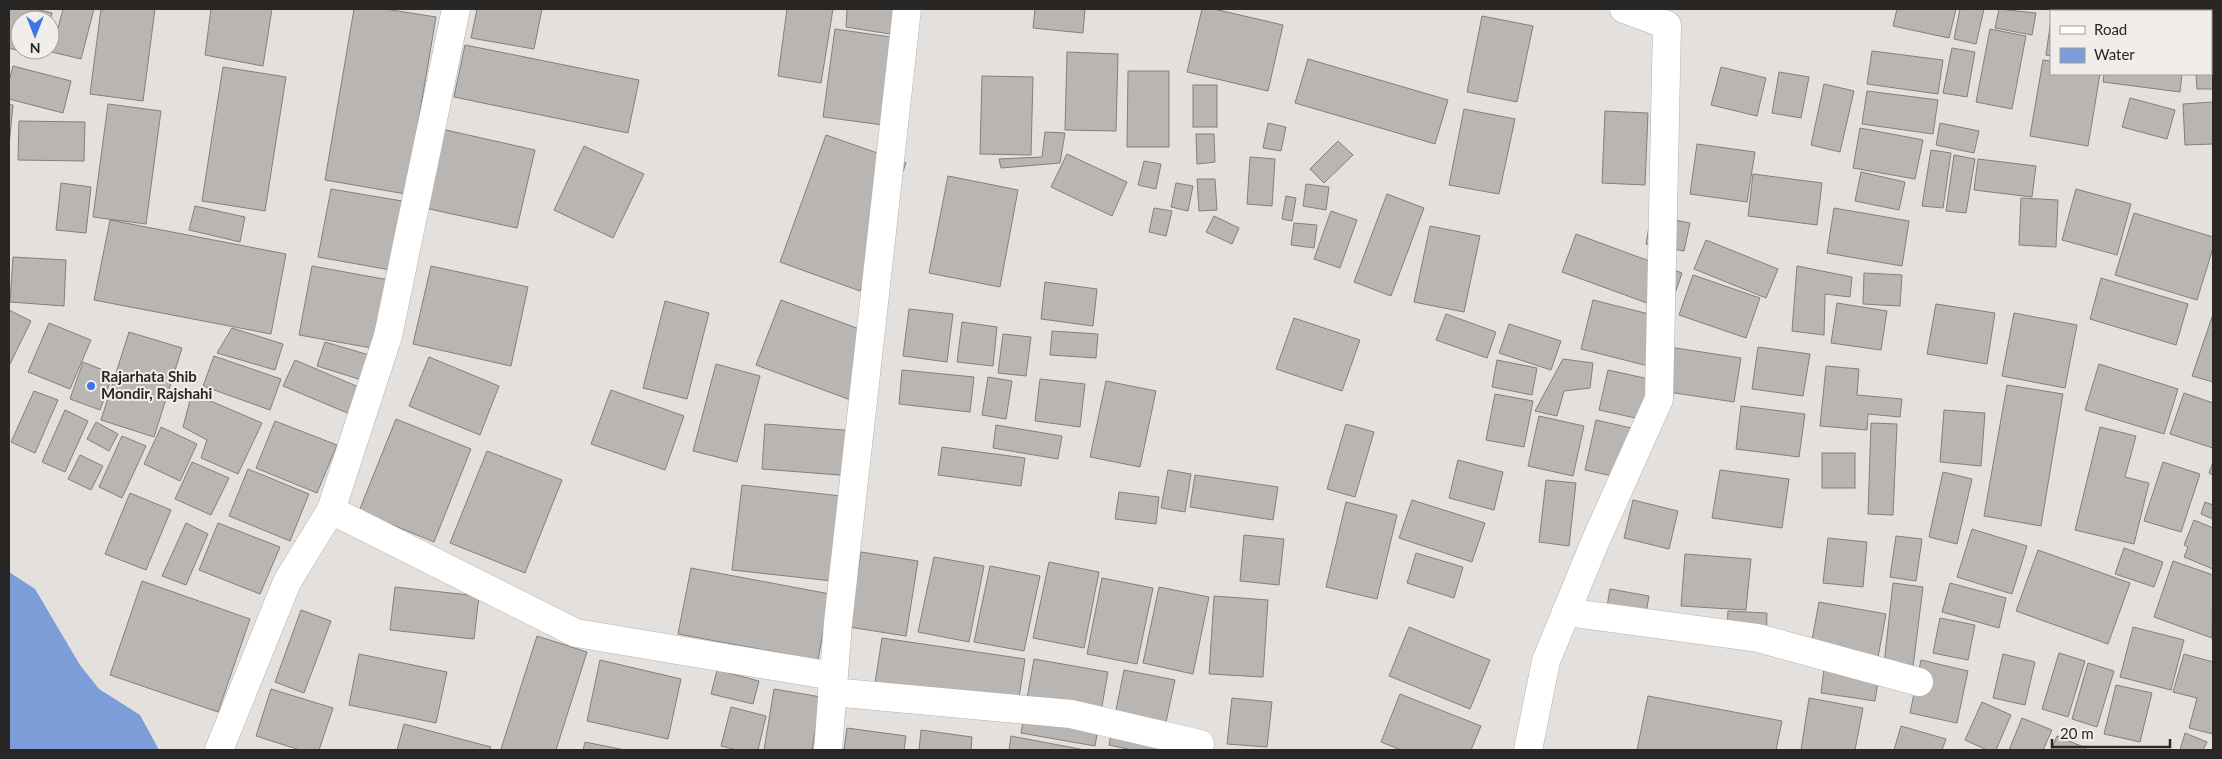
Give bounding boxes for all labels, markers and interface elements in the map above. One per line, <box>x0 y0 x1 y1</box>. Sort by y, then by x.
north arrow <box>10 10 60 60</box>
legend <box>2050 10 2212 75</box>
text: Road <box>2094 20 2127 38</box>
text: N <box>30 40 40 57</box>
text: Water <box>2094 45 2135 63</box>
place label: Rajarhata Shib Mondir, Rajshahi <box>101 367 213 402</box>
marker: Rajarhata Shib Mondir, Rajshahi <box>85 380 97 392</box>
scale bar <box>2052 716 2170 748</box>
text: 20 m <box>2060 724 2094 742</box>

